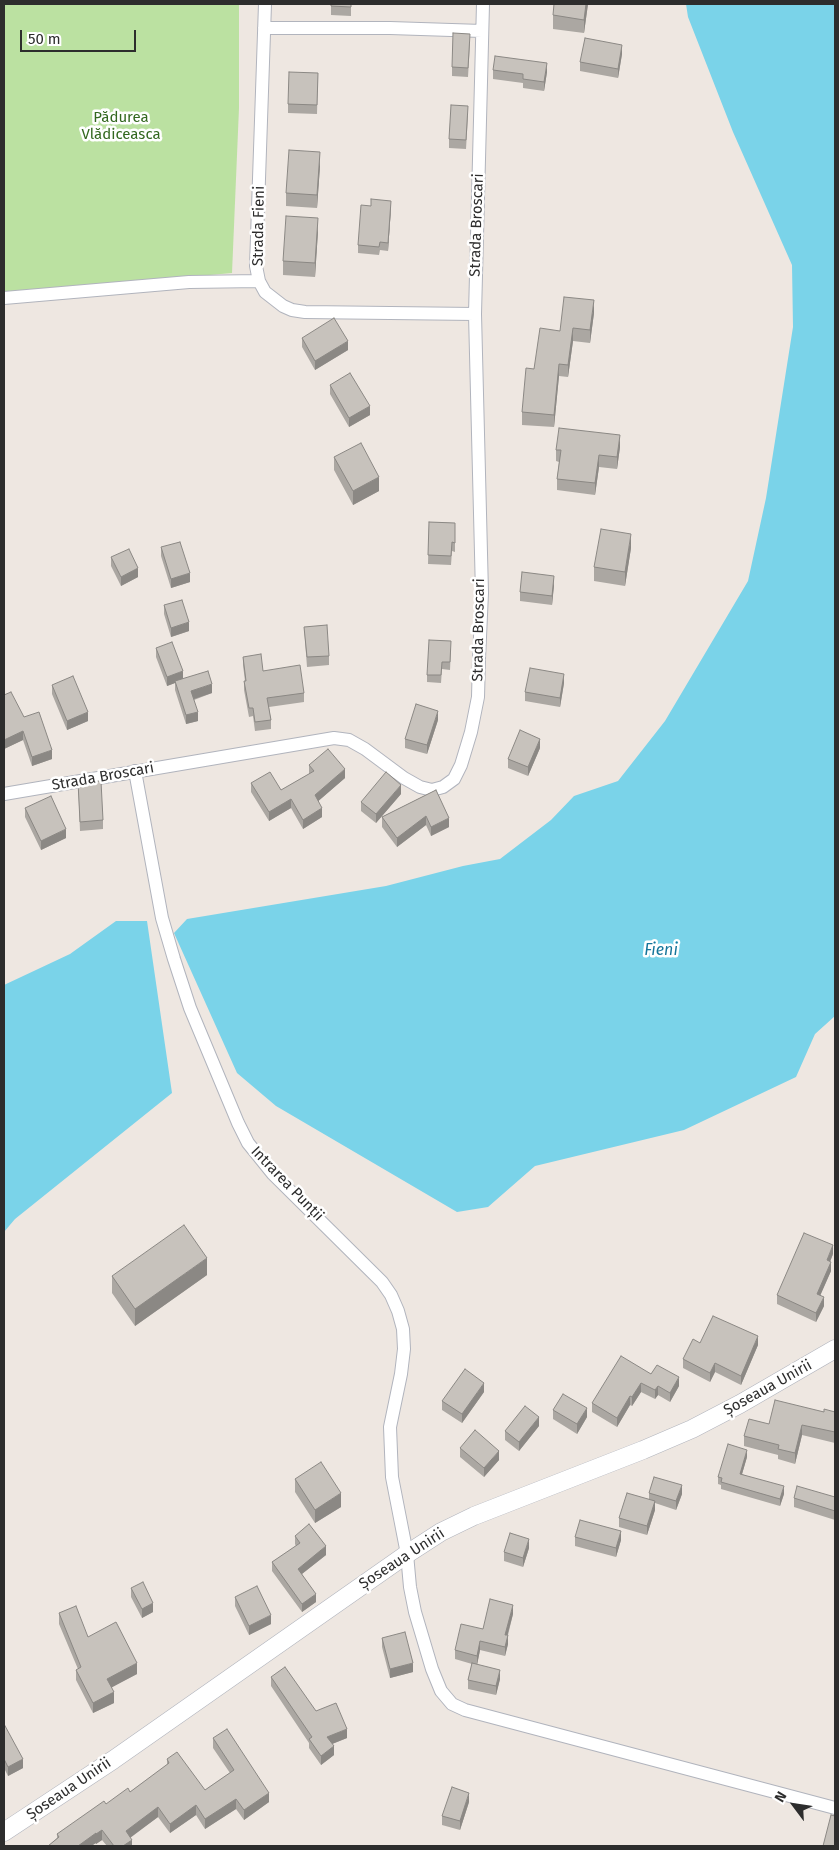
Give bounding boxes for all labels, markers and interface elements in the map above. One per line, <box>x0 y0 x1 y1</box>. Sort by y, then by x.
scale bar <box>22 20 139 52</box>
text: 50 m <box>28 30 61 48</box>
park label: Pădurea Vlădiceasca <box>81 109 161 144</box>
street label: Strada Broscari <box>466 173 488 277</box>
street label: Strada Fieni <box>249 186 269 266</box>
street label: Strada Broscari <box>469 578 489 682</box>
street label: Strada Broscari <box>50 759 156 795</box>
water label: Fieni <box>644 941 678 961</box>
street label: Intrarea Punții <box>247 1143 327 1225</box>
street label: Șoseaua Unirii <box>721 1356 815 1420</box>
street label: Șoseaua Unirii <box>356 1525 448 1593</box>
street label: Șoseaua Unirii <box>23 1754 115 1824</box>
north arrow <box>769 1780 819 1830</box>
text: N <box>771 1789 790 1805</box>

